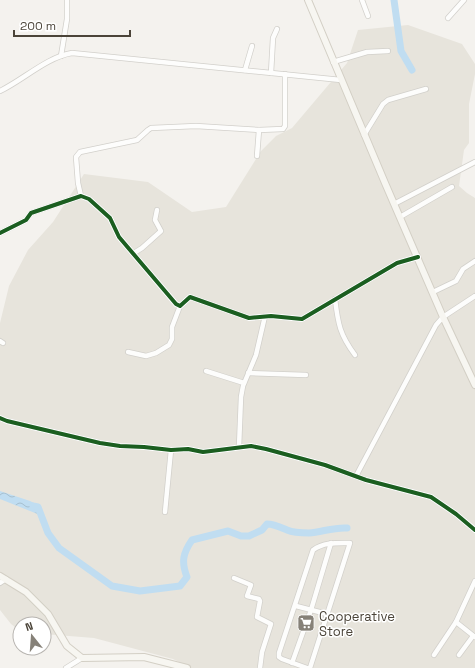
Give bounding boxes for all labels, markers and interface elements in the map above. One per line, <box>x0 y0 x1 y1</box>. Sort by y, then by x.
scale bar <box>14 12 130 38</box>
text: 200 m <box>20 18 56 34</box>
place label: Cooperative Store <box>319 608 395 640</box>
supermarket icon: Cooperative Store <box>296 613 316 633</box>
north arrow <box>12 616 52 656</box>
text: N <box>24 619 35 634</box>

